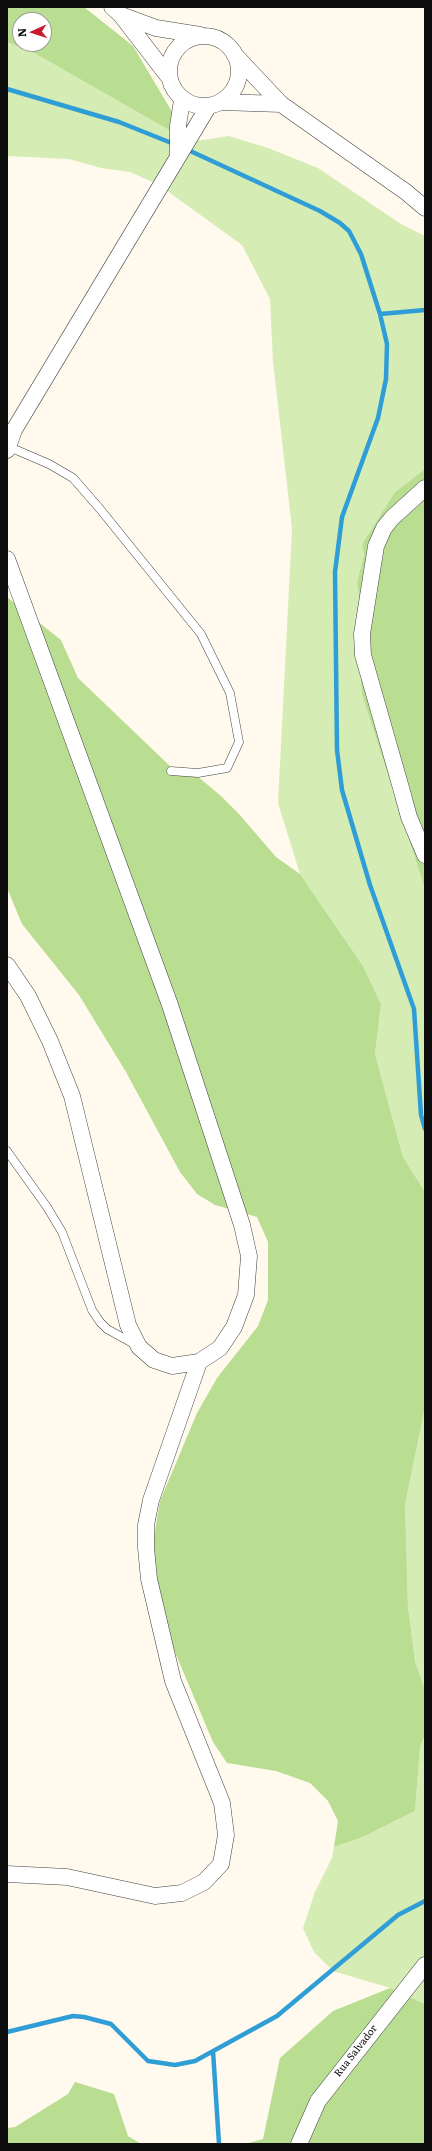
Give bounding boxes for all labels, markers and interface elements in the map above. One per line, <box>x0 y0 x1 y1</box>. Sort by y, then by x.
north arrow <box>12 12 52 52</box>
text: N <box>13 28 29 38</box>
street label: Rua Salvador <box>332 2023 380 2079</box>

